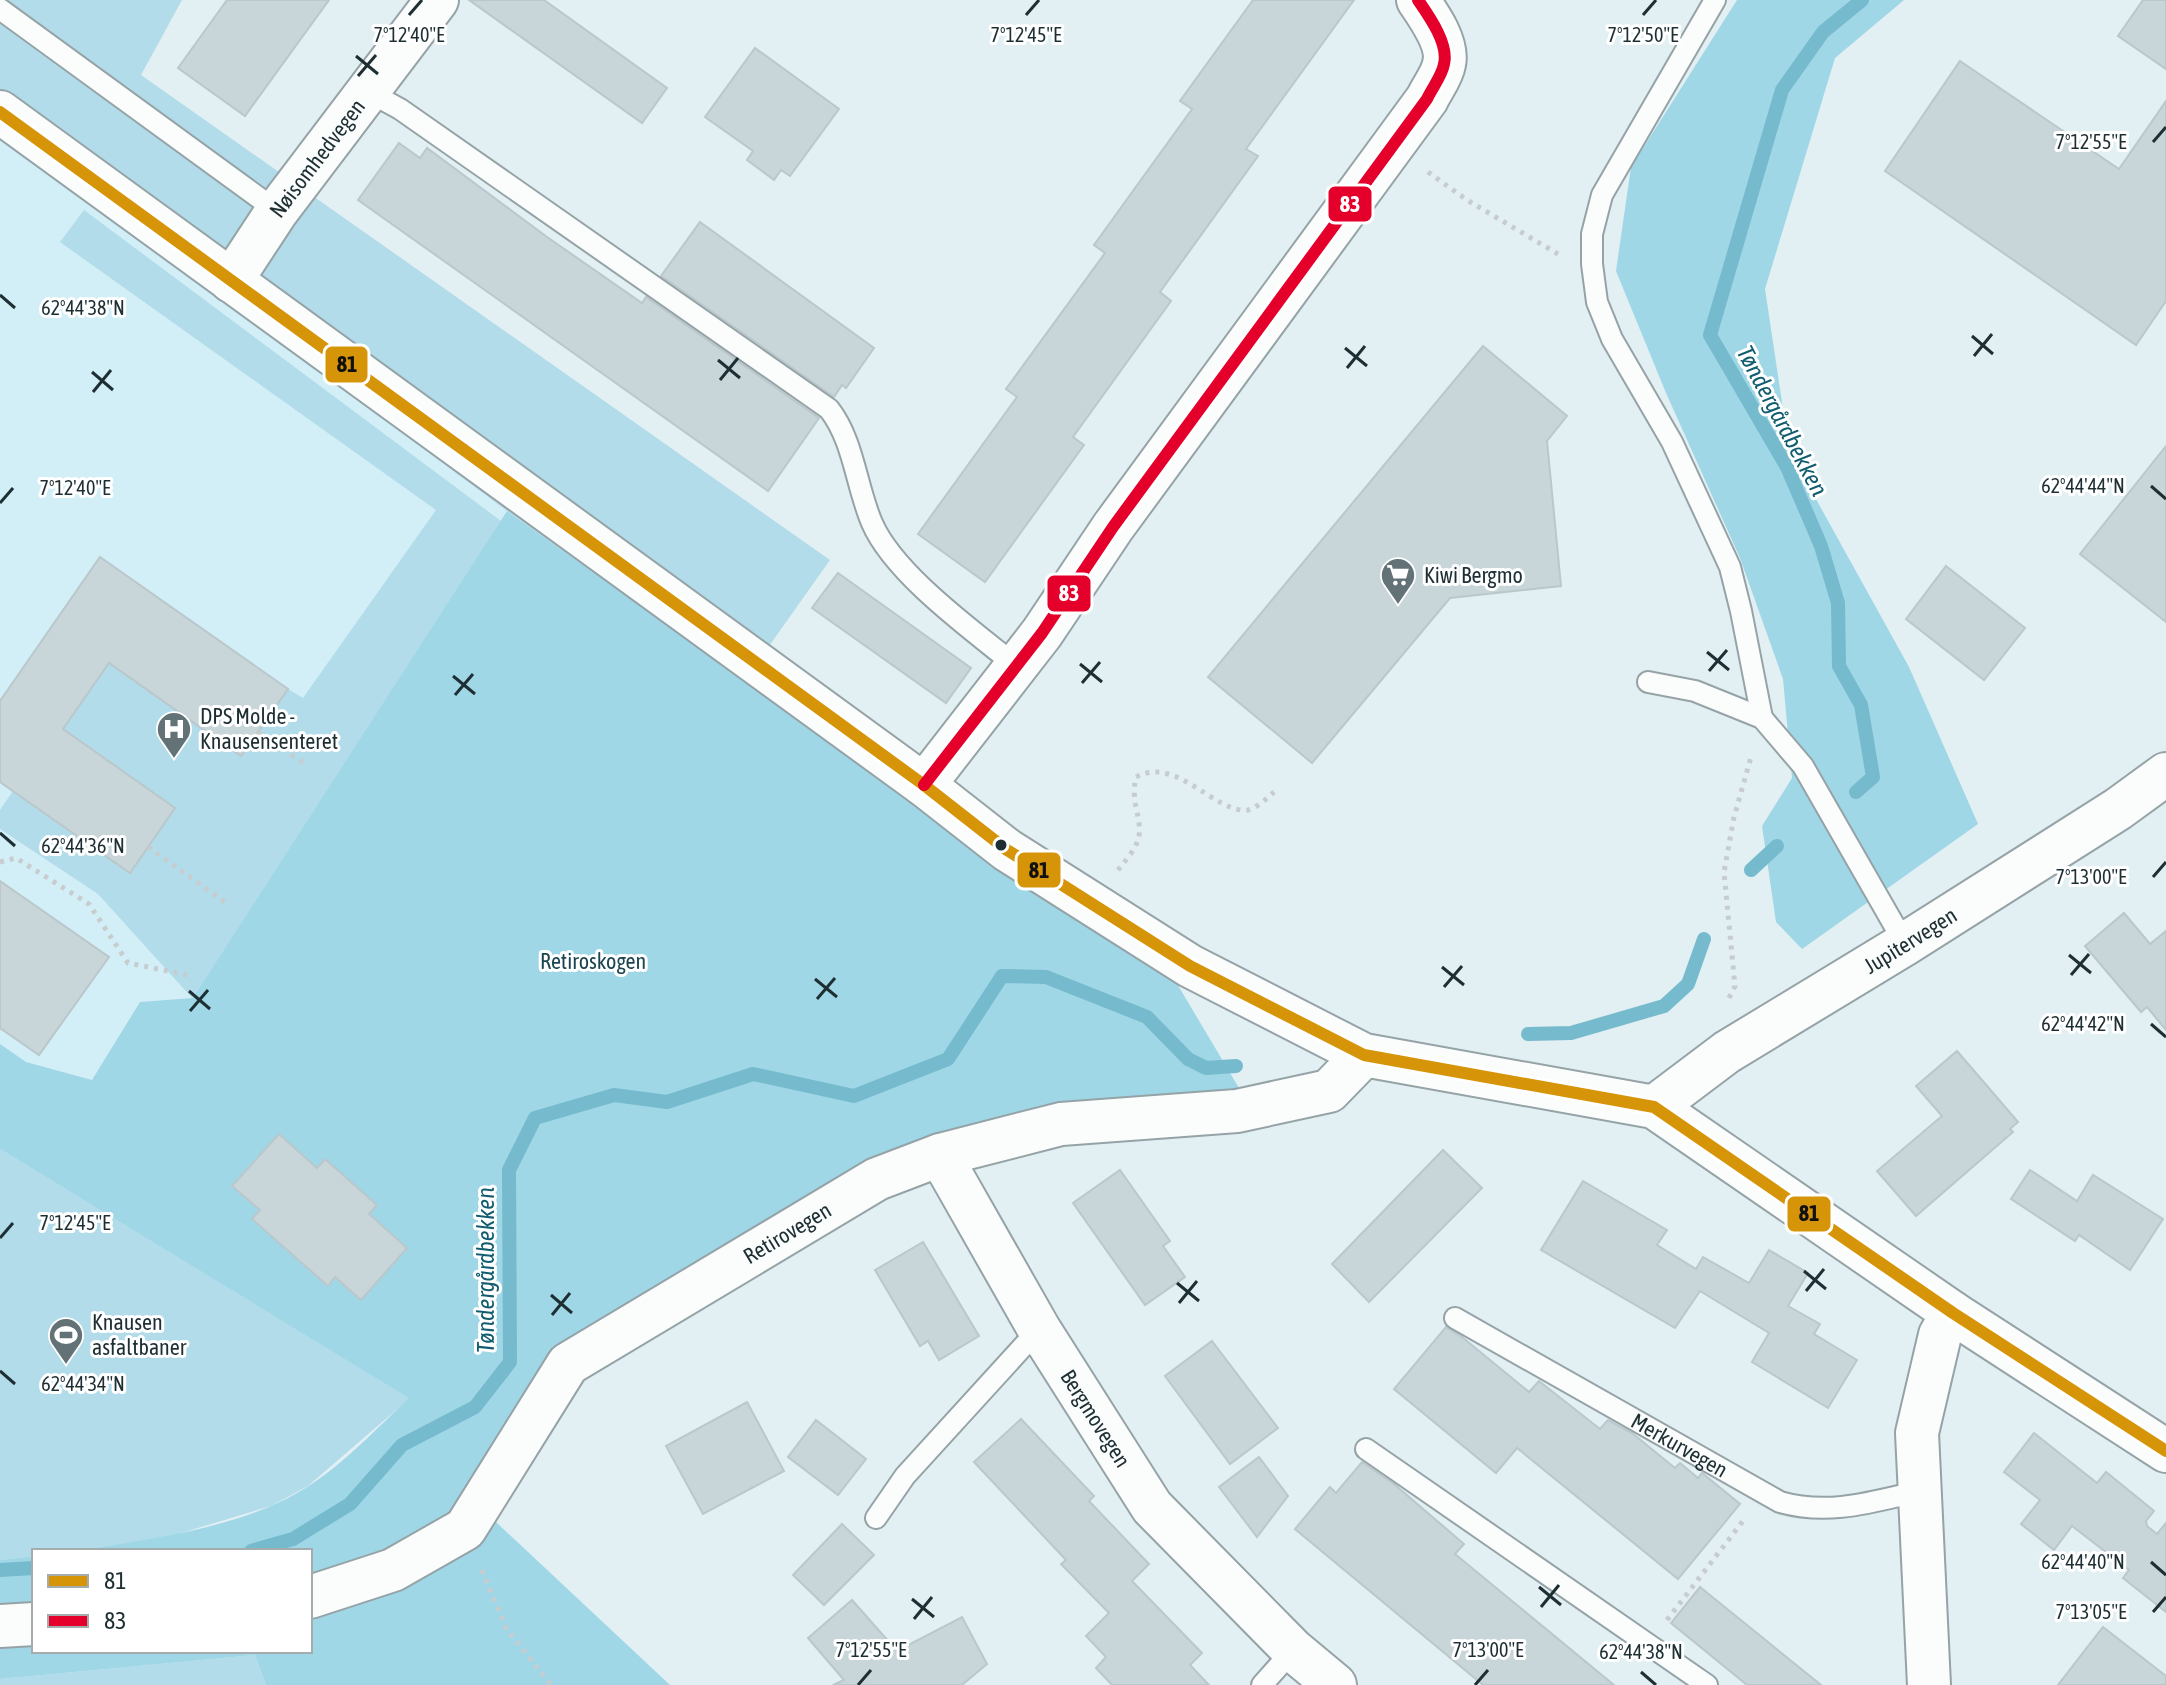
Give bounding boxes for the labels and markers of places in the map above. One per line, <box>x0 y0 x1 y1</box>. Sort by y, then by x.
supermarket icon: Kiwi Bergmo <box>1379 556 1417 606</box>
place label: Kiwi Bergmo <box>1424 562 1523 588</box>
place label: DPS Molde - Knausensenteret <box>200 703 338 754</box>
hospital icon: DPS Molde - Knausensenteret <box>155 710 193 760</box>
unlabelled marker <box>993 837 1009 853</box>
place label: Knausen asfaltbaner <box>92 1309 187 1360</box>
sports icon: Knausen asfaltbaner <box>47 1316 85 1366</box>

